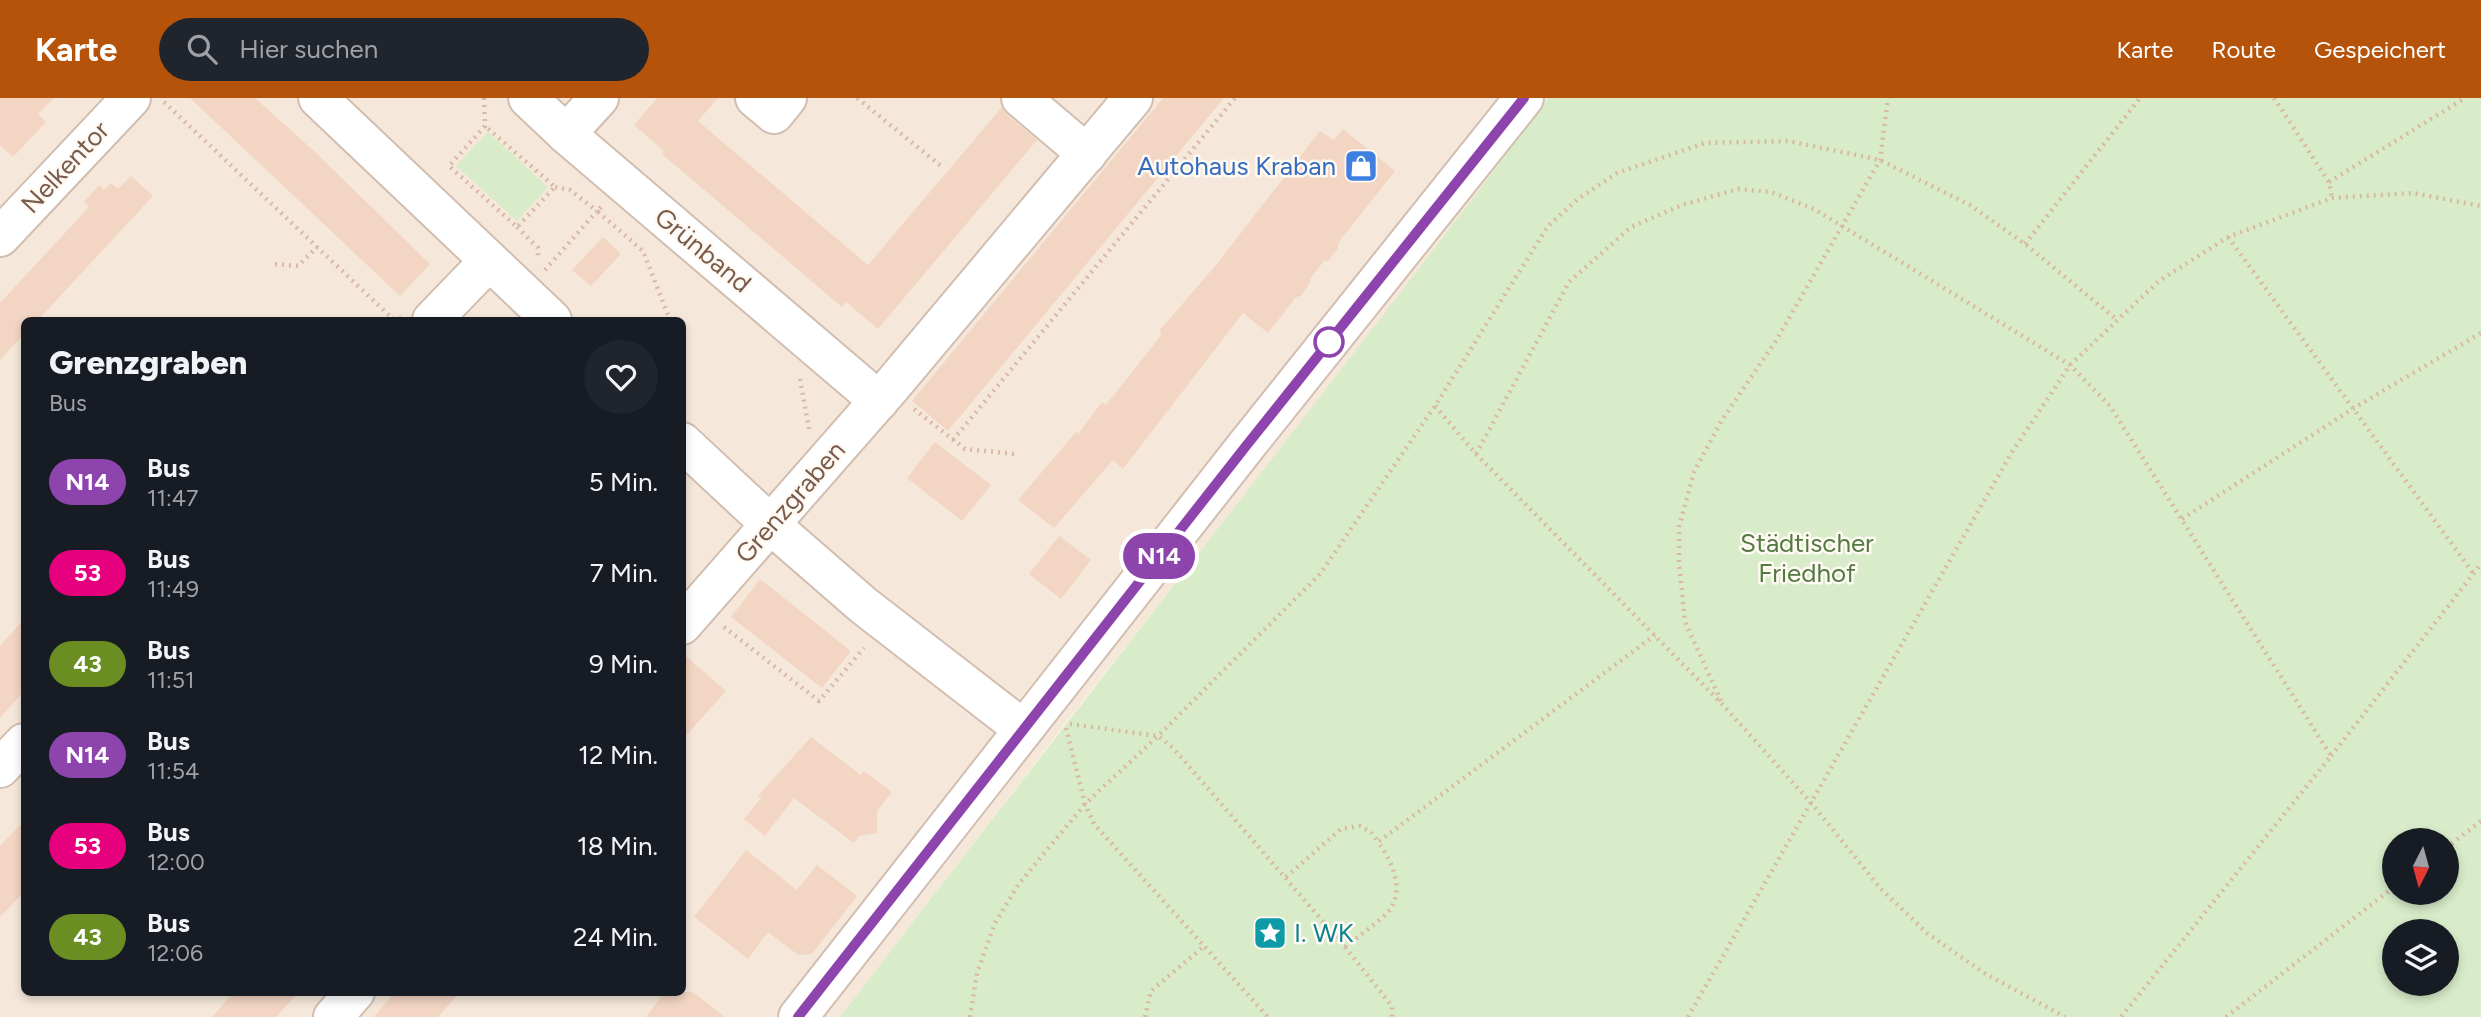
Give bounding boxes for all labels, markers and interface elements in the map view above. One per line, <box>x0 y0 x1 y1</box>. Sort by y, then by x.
search box <box>159 18 649 81</box>
text: Karte <box>35 30 117 69</box>
icon: search <box>183 30 221 68</box>
text: Hier suchen <box>239 33 378 65</box>
text: Karte <box>2117 35 2173 64</box>
text: Route <box>2211 35 2276 64</box>
text: Gespeichert <box>2314 35 2446 64</box>
street label: Nelkentor <box>14 114 116 220</box>
shop icon: Autohaus Kraban <box>1342 147 1380 185</box>
place label: Autohaus Kraban <box>1137 150 1336 182</box>
street label: Grünband <box>648 201 758 299</box>
unlabelled marker <box>1314 327 1344 357</box>
button: heart <box>584 340 658 414</box>
text: Grenzgraben <box>49 343 248 382</box>
text: Bus <box>49 389 87 417</box>
street label: Grenzgraben <box>728 434 852 570</box>
text: Bus <box>147 452 190 484</box>
text: 5 Min. <box>589 466 658 498</box>
text: N14 <box>66 467 109 496</box>
text: 11:47 <box>147 484 198 512</box>
park label: Städtischer Friedhof <box>1740 527 1874 589</box>
line badge: N14 <box>1119 533 1199 579</box>
text: N14 <box>1137 541 1181 570</box>
text: Bus <box>147 543 190 575</box>
text: 7 Min. <box>590 557 658 589</box>
text: 53 <box>74 558 101 587</box>
text: 11:49 <box>147 575 199 603</box>
text: Bus <box>147 634 190 666</box>
text: 9 Min. <box>589 648 658 680</box>
text: 43 <box>73 649 102 678</box>
text: 11:51 <box>147 666 195 694</box>
text: Bus <box>147 725 190 757</box>
text: 12 Min. <box>578 739 658 771</box>
text: N14 <box>66 740 109 769</box>
text: 11:54 <box>147 757 199 785</box>
text: Bus <box>147 816 190 848</box>
north arrow <box>2382 828 2459 905</box>
map controls <box>2382 828 2459 996</box>
text: 18 Min. <box>577 830 658 862</box>
text: 53 <box>74 831 101 860</box>
text: 12:00 <box>147 848 205 876</box>
text: Bus <box>147 907 190 939</box>
place icon: I. WK <box>1251 914 1289 952</box>
place label: I. WK <box>1294 917 1354 949</box>
button: layers <box>2382 919 2459 996</box>
text: 24 Min. <box>573 921 658 953</box>
text: 43 <box>73 922 102 951</box>
text: 12:06 <box>147 939 203 967</box>

